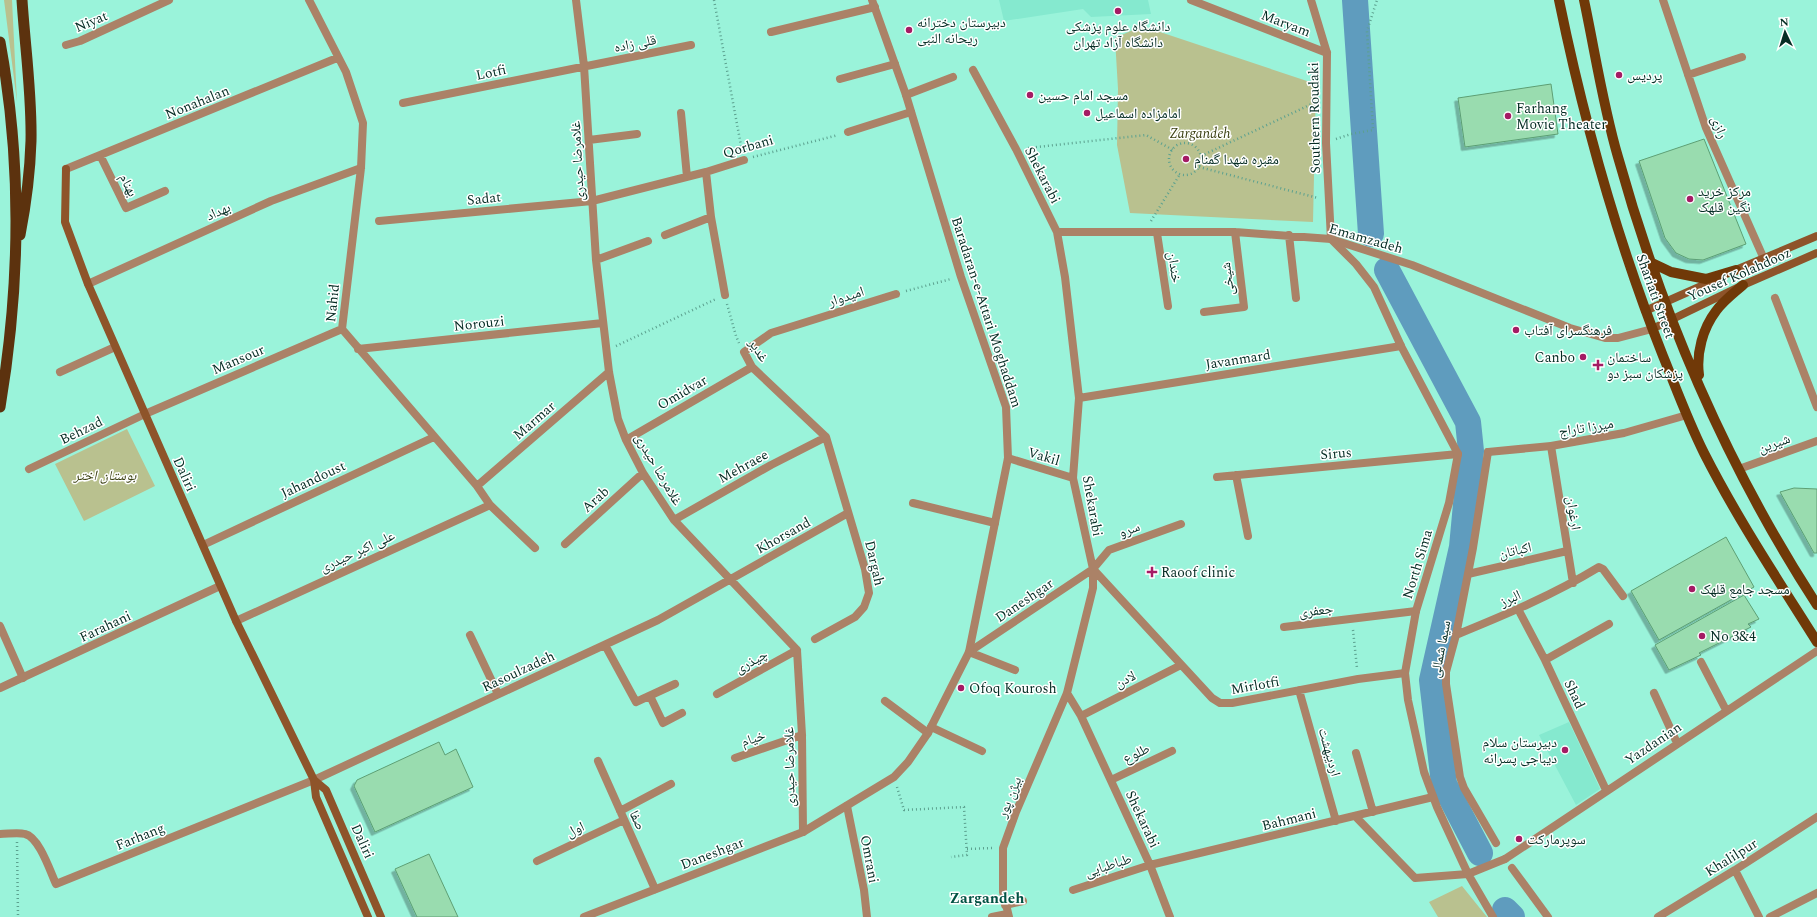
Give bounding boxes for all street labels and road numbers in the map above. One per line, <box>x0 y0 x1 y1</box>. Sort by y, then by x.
street label: Maryam <box>1258 4 1314 42</box>
street label: Niyat <box>71 5 111 38</box>
street label: قلی زاده <box>612 29 658 58</box>
street label: Lotfi <box>474 59 508 86</box>
street label: Southern Roudaki <box>1303 62 1326 174</box>
street label: Nonahalan <box>162 80 232 125</box>
street label: رازی <box>1706 113 1734 142</box>
street label: غلامرضا حیدری <box>565 120 590 202</box>
street label: Qorbani <box>720 129 776 164</box>
street label: Shekarabi <box>1019 143 1066 207</box>
street label: بهنام <box>114 170 143 201</box>
street label: Sadat <box>466 186 502 211</box>
street label: بهداد <box>203 197 234 226</box>
street label: Baradaran-e-Attari Moghaddam <box>946 214 1027 410</box>
street label: Emamzadeh <box>1326 218 1405 259</box>
street label: Yousef Kolahdooz <box>1684 242 1794 307</box>
street label: خندان <box>1162 250 1187 284</box>
street label: Shariati Street <box>1630 251 1681 341</box>
street label: شیخی <box>1215 261 1240 297</box>
street label: امیدوار <box>825 281 867 312</box>
street label: Nahid <box>320 283 345 323</box>
street label: Norouzi <box>453 310 505 337</box>
street label: غدیر <box>743 334 774 366</box>
street label: Mansour <box>209 339 268 380</box>
street label: Javanmard <box>1204 344 1272 375</box>
street label: Omidvar <box>653 369 712 415</box>
street label: Marmar <box>508 396 560 445</box>
street label: Behzad <box>56 411 106 450</box>
street label: میرزا تاراج <box>1557 413 1615 442</box>
street label: شیرین <box>1755 428 1793 459</box>
street label: غلامرضا حیدری <box>629 429 688 509</box>
street label: Vakil <box>1025 442 1062 471</box>
street label: Sirus <box>1320 442 1353 465</box>
street label: Mehraee <box>714 444 772 489</box>
street label: Daliri <box>168 453 201 495</box>
street label: Jahandoust <box>278 455 349 504</box>
street label: Shekarabi <box>1077 474 1108 538</box>
street label: Arab <box>577 481 614 517</box>
street label: ارغوان <box>1560 495 1587 531</box>
street label: Khorsand <box>752 512 815 559</box>
street label: سرو <box>1115 516 1143 543</box>
street label: علی اکبر حیدری <box>316 525 398 578</box>
street label: North Sima <box>1397 527 1438 601</box>
street label: اکباتان <box>1497 537 1534 564</box>
street label: Dargah <box>859 538 890 588</box>
street label: Daneshgar <box>991 573 1058 628</box>
street label: البرز <box>1495 585 1524 613</box>
street label: جعفری <box>1298 598 1335 623</box>
street label: Farahani <box>76 605 135 648</box>
street label: سیما شمالی <box>1425 619 1456 680</box>
street label: چیذری <box>731 644 772 679</box>
street label: Rasoulzadeh <box>478 645 558 697</box>
street label: لادن <box>1111 665 1139 694</box>
street label: Mirlotfi <box>1229 671 1281 700</box>
street label: Shad <box>1559 676 1591 712</box>
street label: Yazdanian <box>1621 717 1686 770</box>
street label: خیام <box>738 725 768 752</box>
street label: اردیبهشت <box>1313 725 1346 779</box>
street label: غلامرضا حیدری <box>778 727 801 807</box>
street label: طلوع <box>1119 738 1153 769</box>
street label: بیژن پور <box>991 773 1027 822</box>
street label: Shekarabi <box>1120 787 1165 852</box>
street label: Bahmani <box>1260 803 1319 836</box>
street label: صفا <box>624 807 651 834</box>
street label: اول <box>563 816 588 843</box>
street label: Farhang <box>112 817 168 856</box>
street label: Daliri <box>346 820 379 862</box>
street label: Daneshgar <box>677 832 747 875</box>
street label: Omrani <box>855 833 884 885</box>
street label: Khalilpur <box>1701 833 1762 882</box>
street label: طباطبایی <box>1082 848 1134 883</box>

